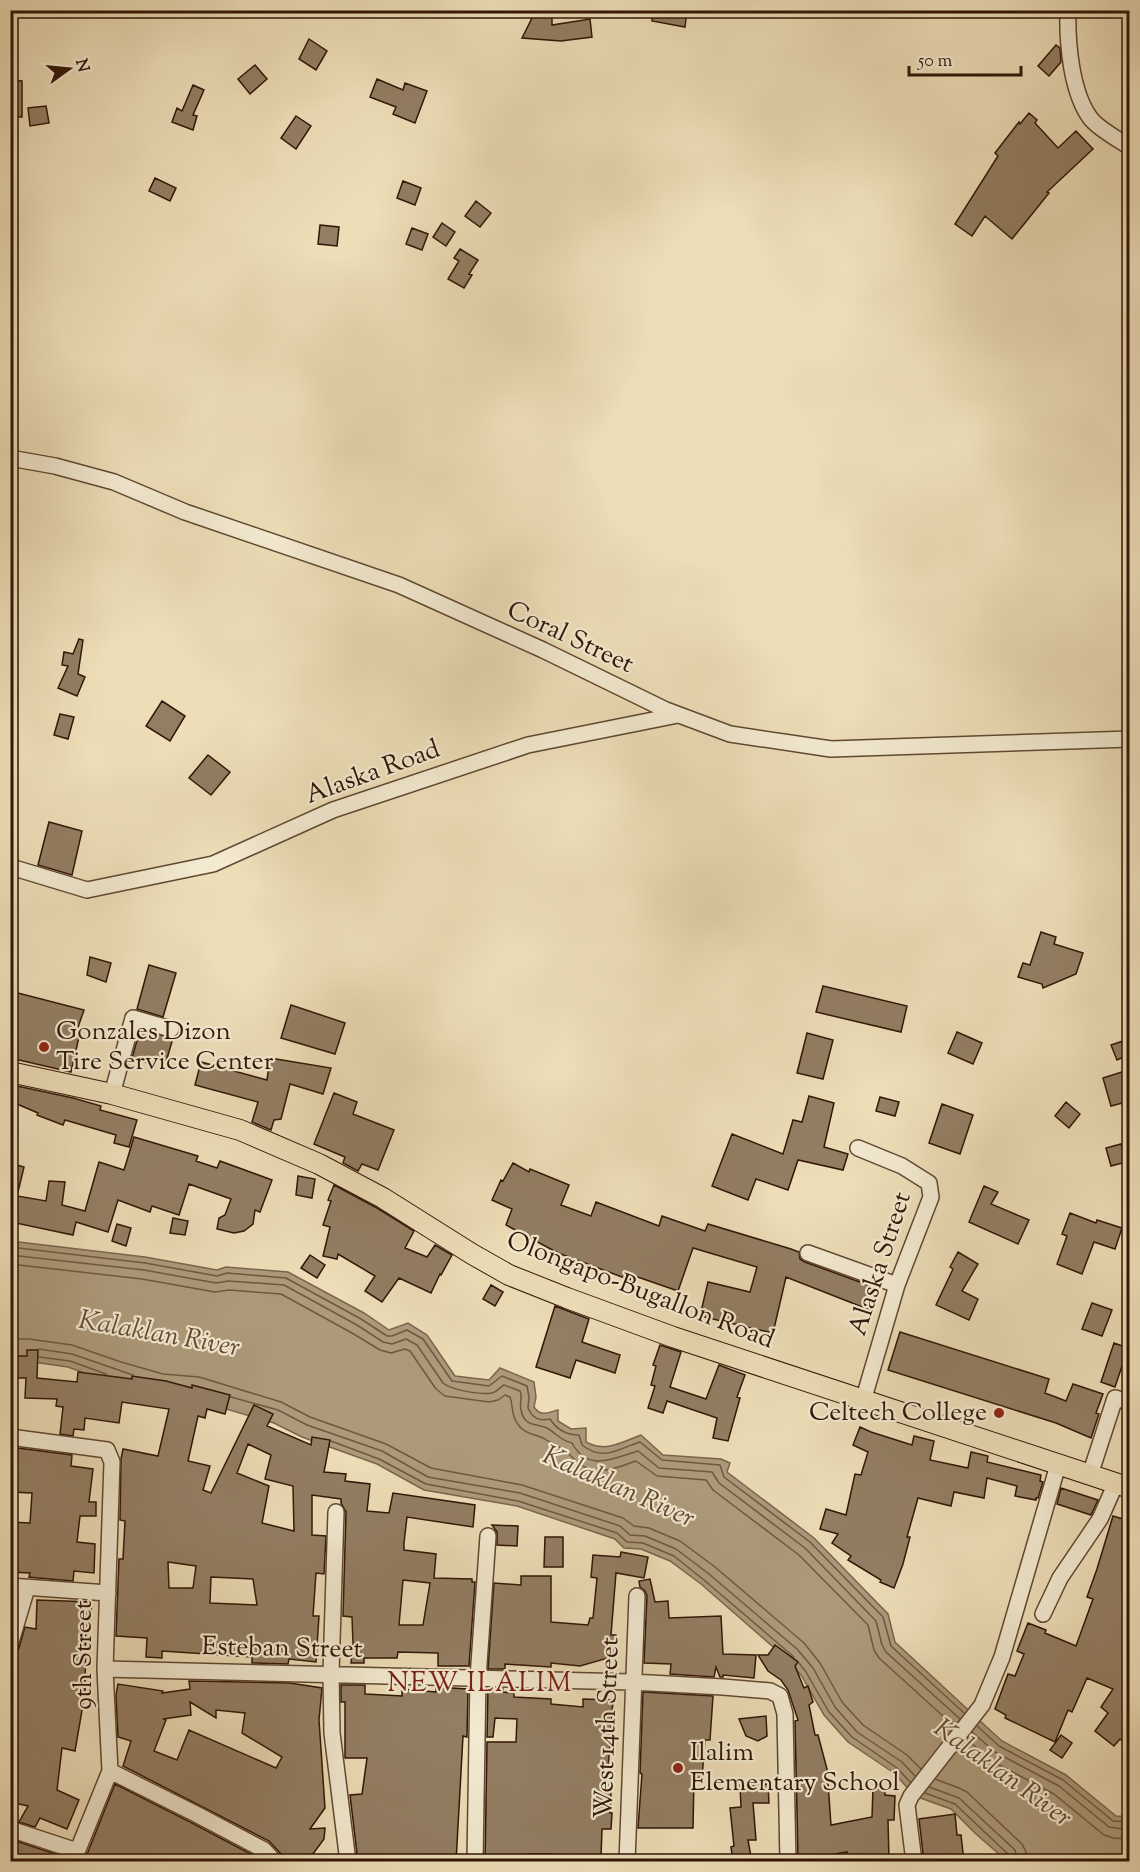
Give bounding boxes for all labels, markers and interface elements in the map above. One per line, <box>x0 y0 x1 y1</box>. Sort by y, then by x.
north arrow <box>39 39 99 99</box>
scale bar <box>909 39 1022 77</box>
text: 50 m <box>917 49 953 75</box>
text: N <box>68 57 94 75</box>
street label: Coral Street <box>500 592 640 684</box>
street label: Alaska Road <box>301 731 446 814</box>
place label: Gonzales Dizon Tire Service Center <box>56 1014 274 1081</box>
marker: Gonzales Dizon Tire Service Center <box>37 1040 51 1054</box>
street label: Alaska Street <box>840 1187 922 1341</box>
street label: Olongapo-Bugallon Road <box>501 1223 780 1359</box>
water label: Kalaklan River <box>75 1302 243 1368</box>
place label: Celtech College <box>809 1395 987 1432</box>
marker: Celtech College <box>992 1406 1006 1420</box>
water label: Kalaklan River <box>536 1437 701 1539</box>
street label: 9th Street <box>66 1600 103 1710</box>
street label: Esteban Street <box>201 1629 363 1669</box>
street label: West 14th Street <box>586 1636 630 1819</box>
district label: NEW ILALIM <box>387 1665 573 1704</box>
water label: Kalaklan River <box>925 1710 1080 1838</box>
place label: Ilalim Elementary School <box>690 1735 900 1802</box>
marker: Ilalim Elementary School <box>671 1761 685 1775</box>

